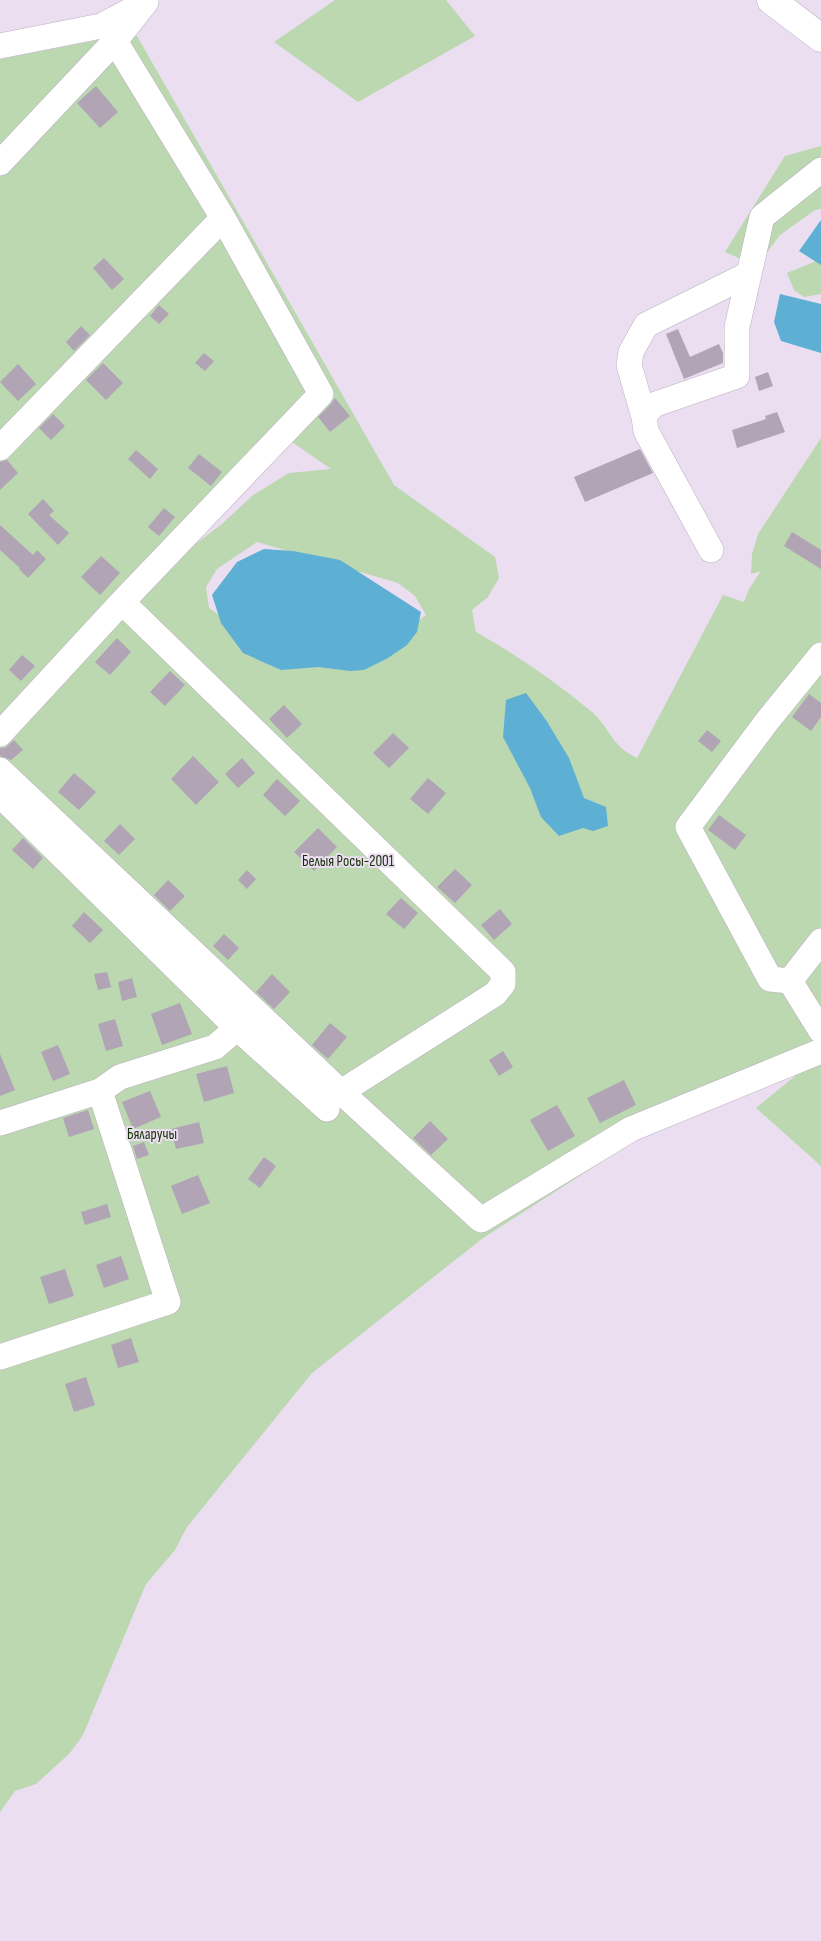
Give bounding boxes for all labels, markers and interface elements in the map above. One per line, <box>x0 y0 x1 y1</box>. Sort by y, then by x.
park label: Белыя Росы-2001 <box>302 852 395 871</box>
park label: Бяларучы <box>127 1125 177 1144</box>

